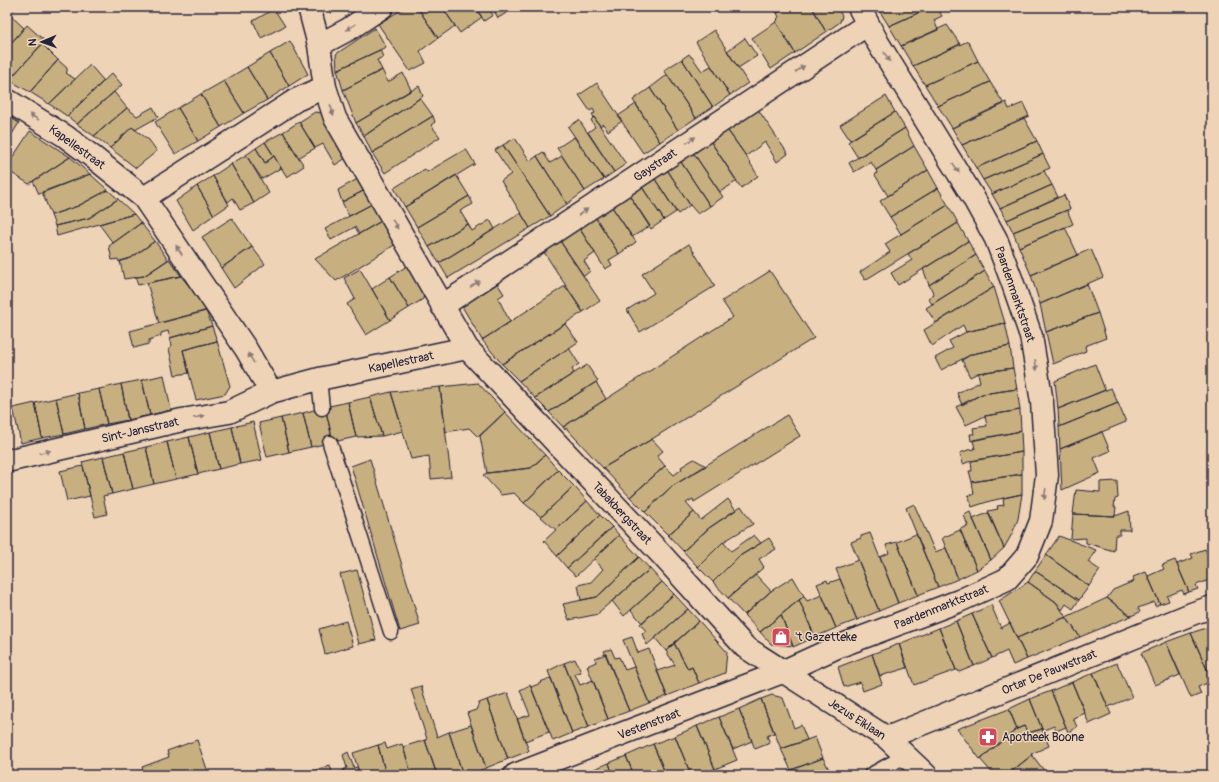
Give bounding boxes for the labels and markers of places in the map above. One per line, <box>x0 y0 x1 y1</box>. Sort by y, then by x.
shop icon: 't Gazetteke <box>770 626 792 648</box>
place label: 't Gazetteke <box>795 630 857 645</box>
pharmacy icon: Apotheek Boone <box>977 726 999 748</box>
place label: Apotheek Boone <box>1002 730 1084 745</box>

